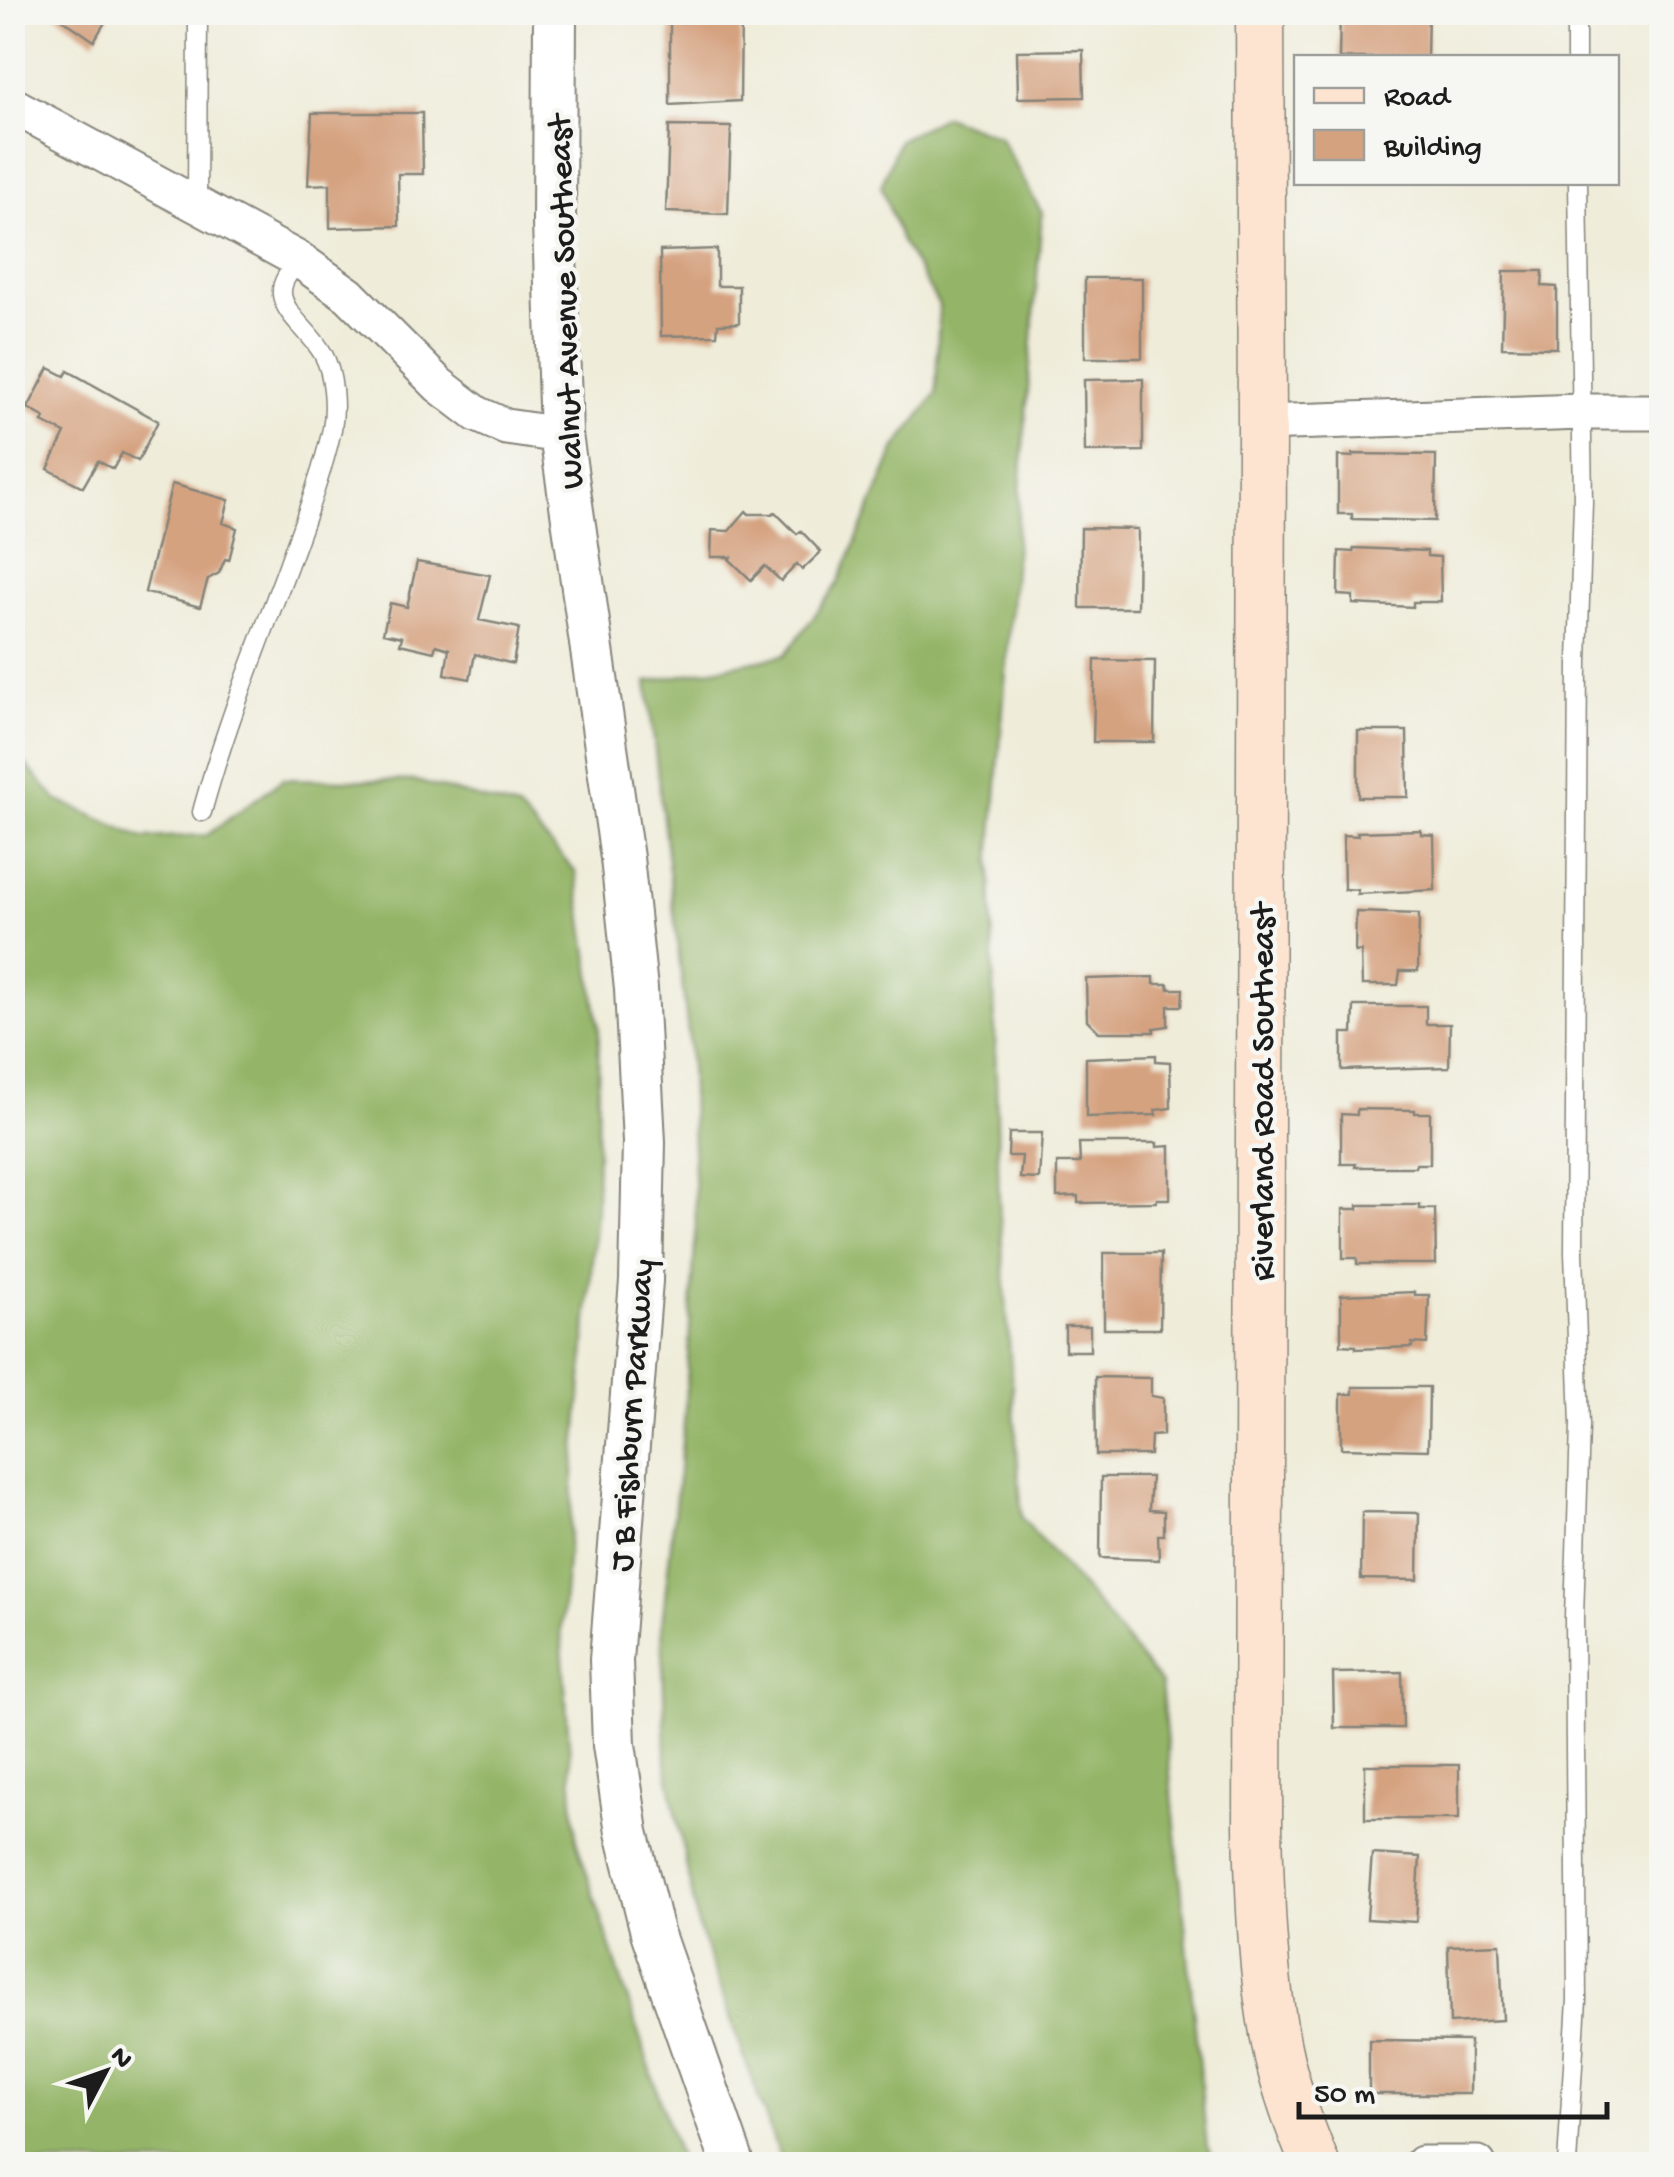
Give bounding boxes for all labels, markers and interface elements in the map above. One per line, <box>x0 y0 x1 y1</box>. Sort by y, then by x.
legend <box>1294 55 1619 185</box>
text: Road <box>1384 82 1452 117</box>
street label: Walnut Avenue Southeast <box>541 111 596 490</box>
text: Building <box>1383 132 1482 167</box>
street label: Riverland Road Southeast <box>1245 900 1286 1281</box>
street label: J B Fishburn Parkway <box>603 1258 666 1573</box>
north arrow <box>55 2022 155 2122</box>
text: N <box>102 2041 139 2076</box>
scale bar <box>1299 2057 1606 2119</box>
text: 50 m <box>1314 2079 1375 2114</box>

